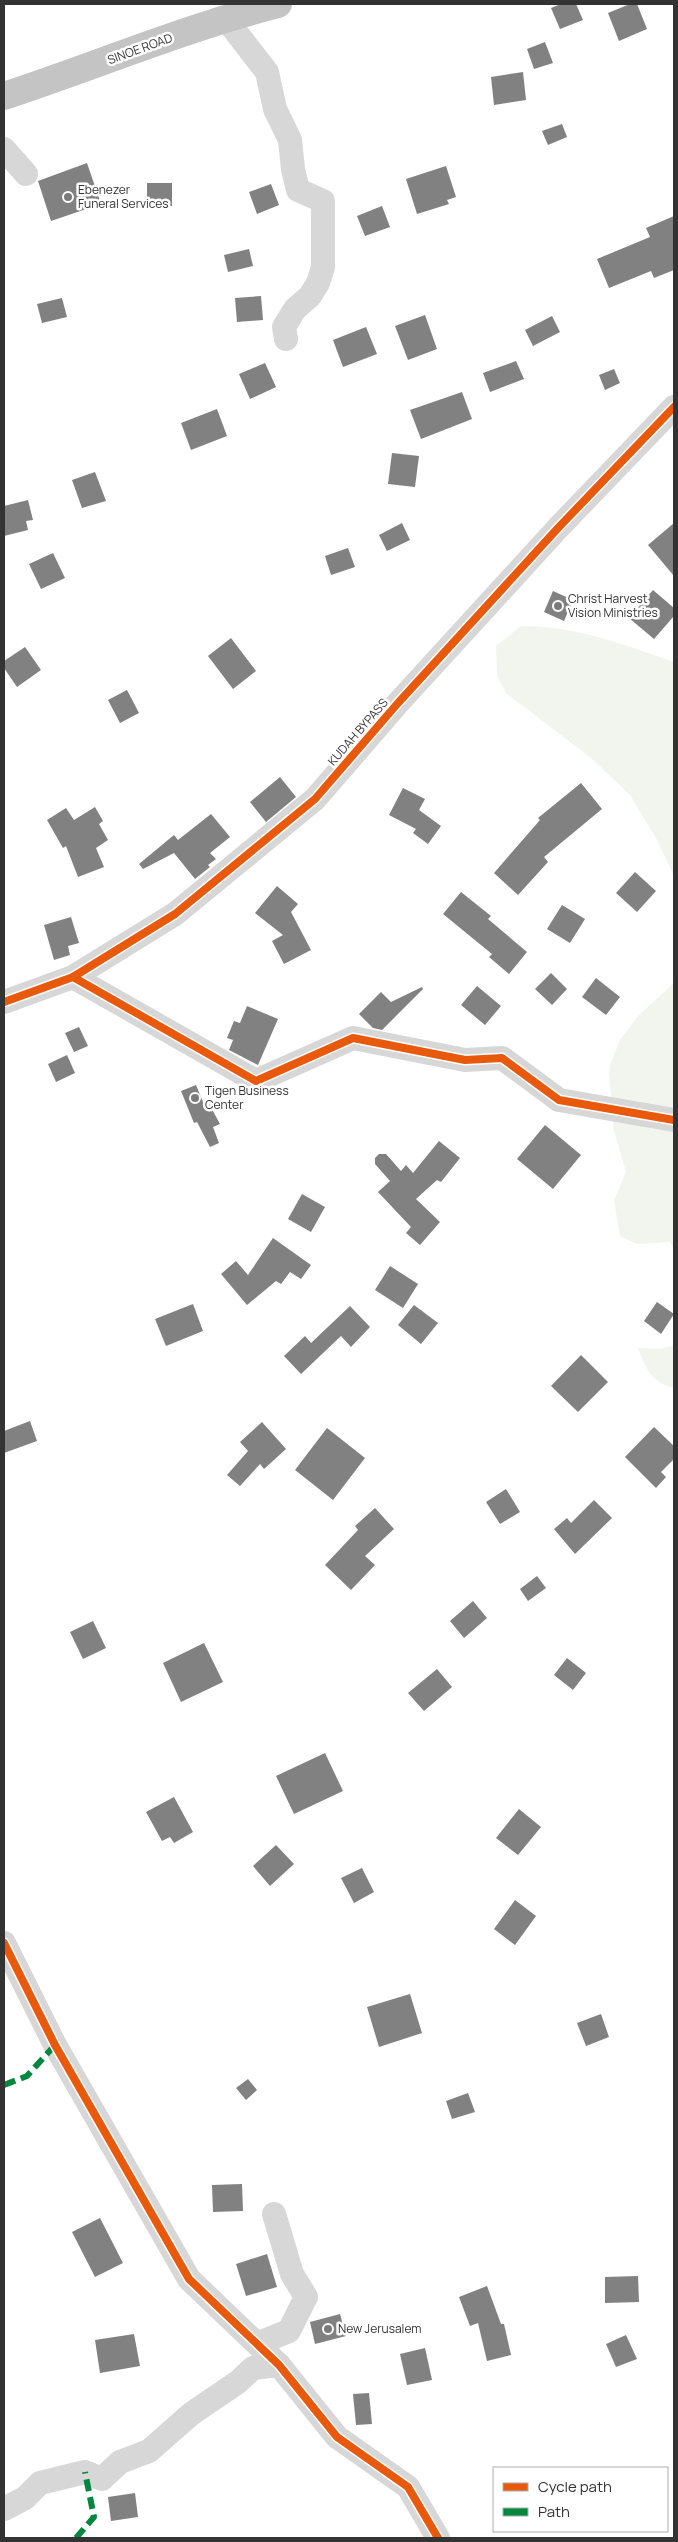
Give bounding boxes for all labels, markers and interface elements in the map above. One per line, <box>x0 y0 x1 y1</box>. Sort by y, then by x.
street label: SINOE ROAD <box>105 29 175 68</box>
place label: Ebenezer Funeral Services <box>78 181 169 212</box>
marker: Ebenezer Funeral Services <box>62 191 74 203</box>
place label: Christ Harvest Vision Ministries <box>568 590 658 621</box>
marker: Christ Harvest Vision Ministries <box>552 600 564 612</box>
street label: KUDAH BYPASS <box>324 694 392 769</box>
place label: Tigen Business Center <box>205 1082 289 1113</box>
marker: Tigen Business Center <box>189 1092 201 1104</box>
place label: New Jerusalem <box>338 2320 421 2337</box>
marker: New Jerusalem <box>322 2323 334 2335</box>
legend <box>493 2467 668 2532</box>
text: Cycle path <box>538 2476 612 2497</box>
text: Path <box>538 2501 570 2522</box>

